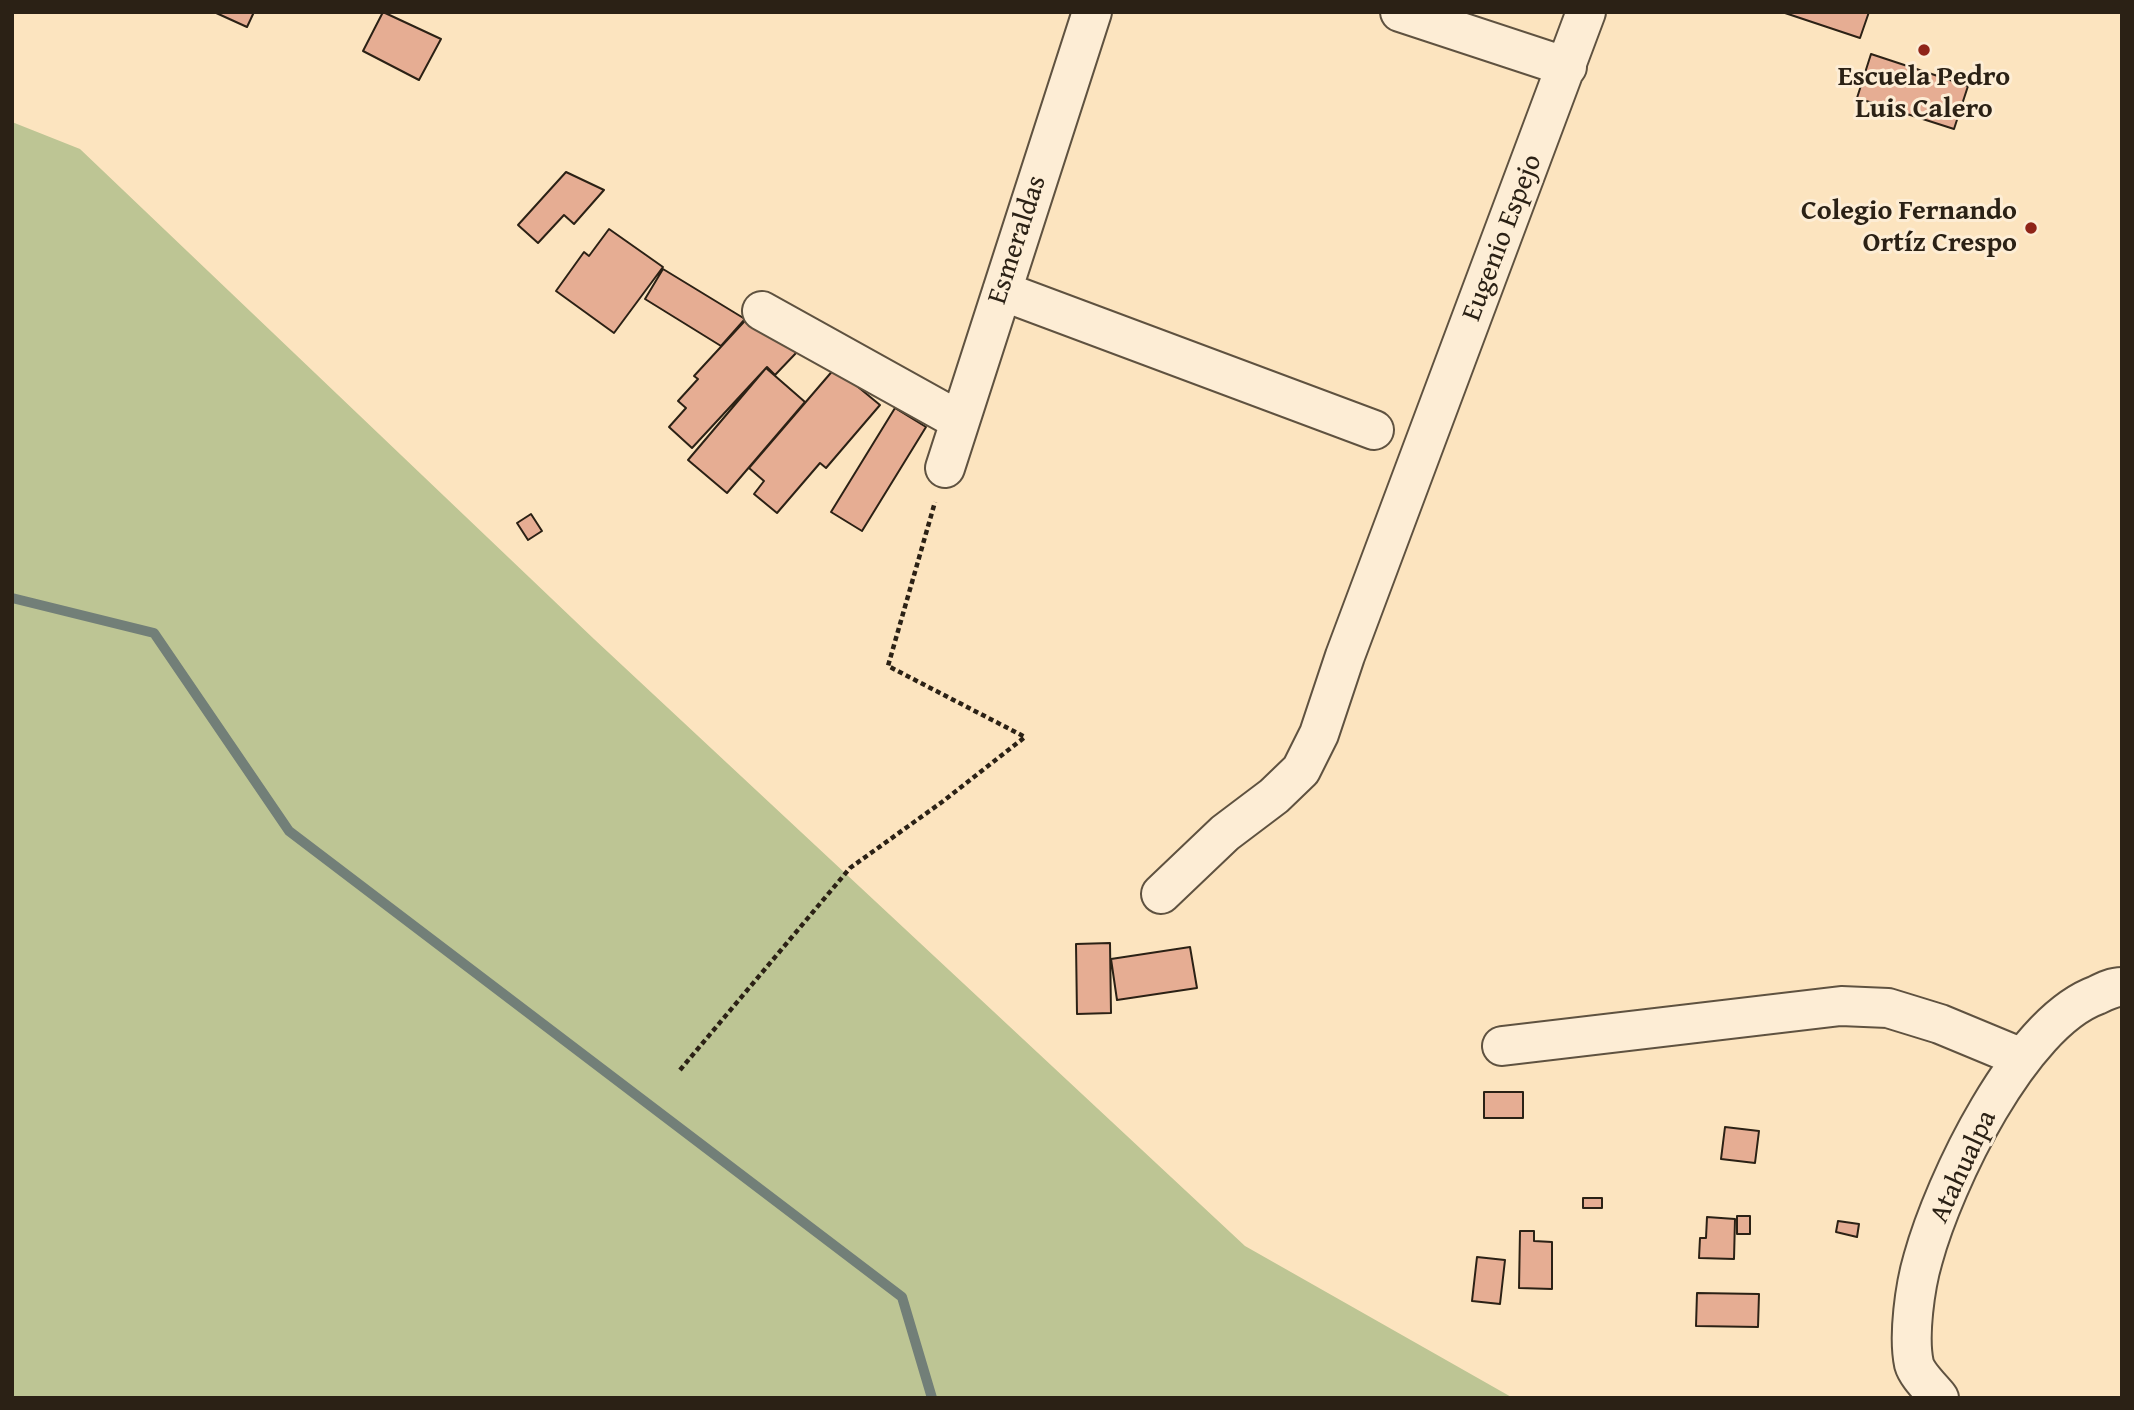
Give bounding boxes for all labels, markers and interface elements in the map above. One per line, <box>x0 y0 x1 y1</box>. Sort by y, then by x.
marker: Escuela Pedro Luis Calero <box>1916 42 1932 58</box>
place label: Escuela Pedro Luis Calero <box>1838 61 2010 127</box>
street label: Eugenio Espejo <box>1456 150 1550 326</box>
street label: Esmeraldas <box>981 172 1055 308</box>
place label: Colegio Fernando Ortíz Crespo <box>1801 195 2017 261</box>
marker: Colegio Fernando Ortíz Crespo <box>2023 220 2039 236</box>
street label: Atahualpa <box>1923 1105 2005 1229</box>

